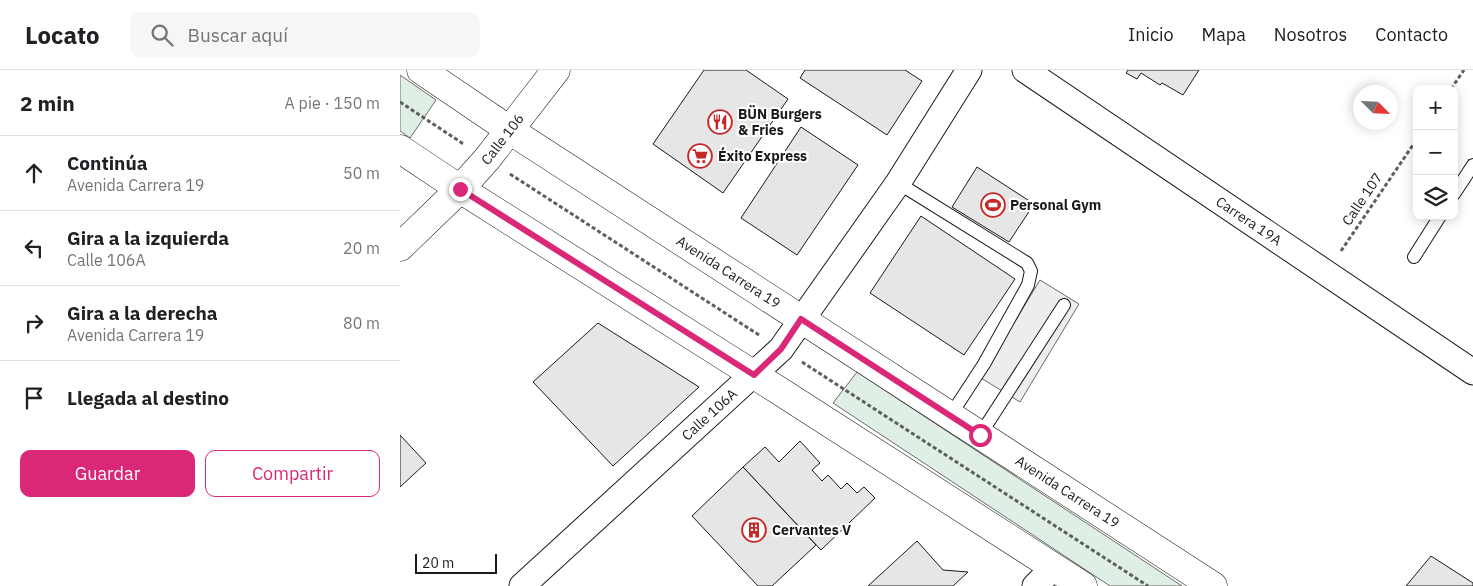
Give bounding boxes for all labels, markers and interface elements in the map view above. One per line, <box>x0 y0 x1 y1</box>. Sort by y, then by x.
search box <box>130 12 480 57</box>
text: Locato <box>25 19 100 51</box>
icon: search <box>148 21 176 49</box>
text: Buscar aquí <box>188 23 288 47</box>
text: Inicio <box>1128 23 1174 46</box>
text: Mapa <box>1202 23 1246 46</box>
text: Nosotros <box>1274 23 1347 46</box>
text: Contacto <box>1375 23 1448 46</box>
north arrow <box>1353 85 1398 130</box>
map controls <box>1413 85 1458 220</box>
button: + <box>1413 85 1458 130</box>
text: 2 min <box>20 89 75 117</box>
text: A pie · 150 m <box>285 93 380 113</box>
place label: BÜN Burgers & Fries <box>738 105 822 139</box>
restaurant icon: BÜN Burgers & Fries <box>707 109 733 135</box>
street label: Calle 106 <box>477 110 528 169</box>
button: − <box>1413 130 1458 175</box>
supermarket icon: Éxito Express <box>687 143 713 169</box>
place label: Éxito Express <box>718 146 807 165</box>
text: Continúa <box>67 151 148 175</box>
icon: ahead <box>20 159 48 187</box>
text: 50 m <box>343 163 380 183</box>
street label: Calle 107 <box>1338 169 1386 229</box>
text: Avenida Carrera 19 <box>67 175 204 195</box>
button: layers <box>1413 175 1458 220</box>
route end <box>449 178 472 201</box>
sports icon: Personal Gym <box>980 192 1006 218</box>
street label: Carrera 19A <box>1212 192 1285 250</box>
place label: Personal Gym <box>1010 196 1101 214</box>
text: Gira a la izquierda <box>67 226 229 250</box>
street label: Avenida Carrera 19 <box>673 232 784 312</box>
icon: left <box>20 234 48 262</box>
text: 20 m <box>343 238 380 258</box>
text: Calle 106A <box>67 250 146 270</box>
text: Gira a la derecha <box>67 301 218 325</box>
icon: right <box>20 309 48 337</box>
text: 80 m <box>343 313 380 333</box>
text: Avenida Carrera 19 <box>67 325 204 345</box>
icon: arrive <box>20 384 48 412</box>
street label: Calle 106A <box>678 385 741 444</box>
text: Llegada al destino <box>67 386 229 410</box>
route start <box>969 424 992 447</box>
button: Guardar <box>20 450 195 497</box>
button: Compartir <box>205 450 380 497</box>
street label: Avenida Carrera 19 <box>1012 451 1123 532</box>
building icon: Cervantes V <box>741 517 767 543</box>
place label: Cervantes V <box>772 521 851 539</box>
scale bar <box>415 551 498 574</box>
text: 20 m <box>422 554 454 572</box>

